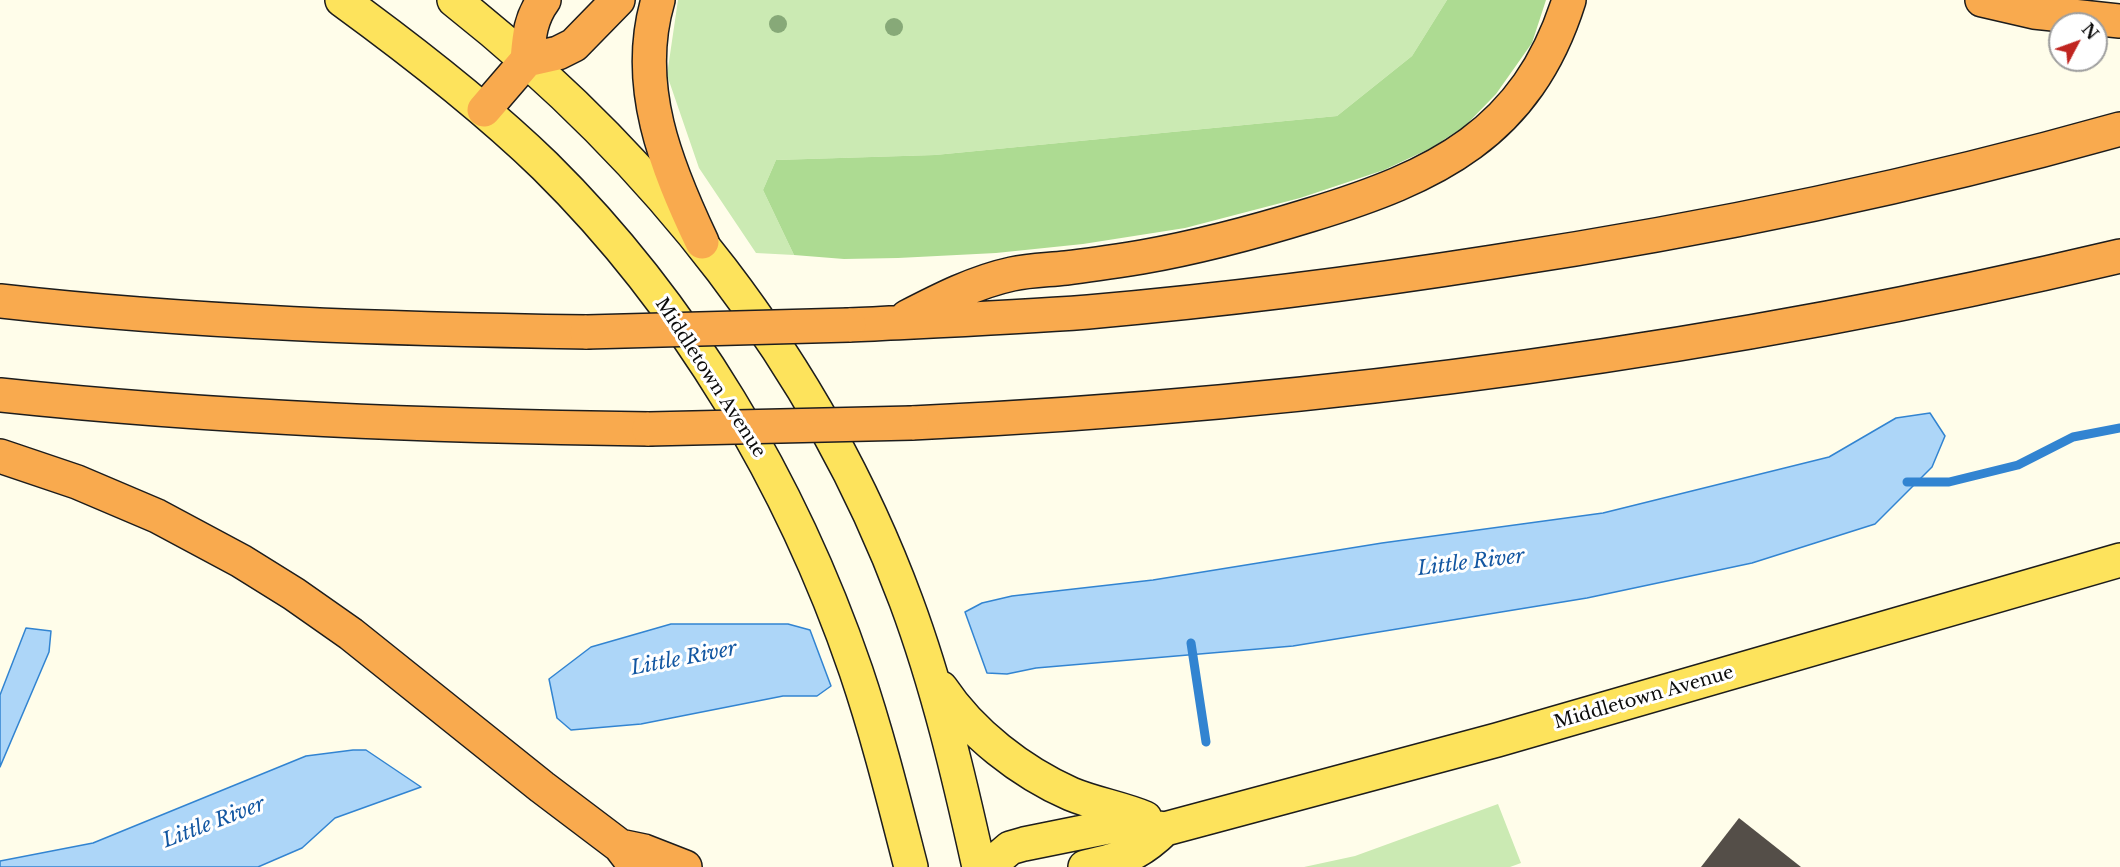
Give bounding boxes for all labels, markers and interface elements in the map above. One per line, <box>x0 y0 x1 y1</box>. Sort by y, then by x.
north arrow <box>2048 12 2108 72</box>
text: N <box>2078 19 2103 44</box>
street label: Middletown Avenue <box>650 294 770 462</box>
water label: Little River <box>1416 545 1526 581</box>
water label: Little River <box>629 637 739 681</box>
street label: Middletown Avenue <box>1552 662 1736 734</box>
water label: Little River <box>159 793 269 853</box>

